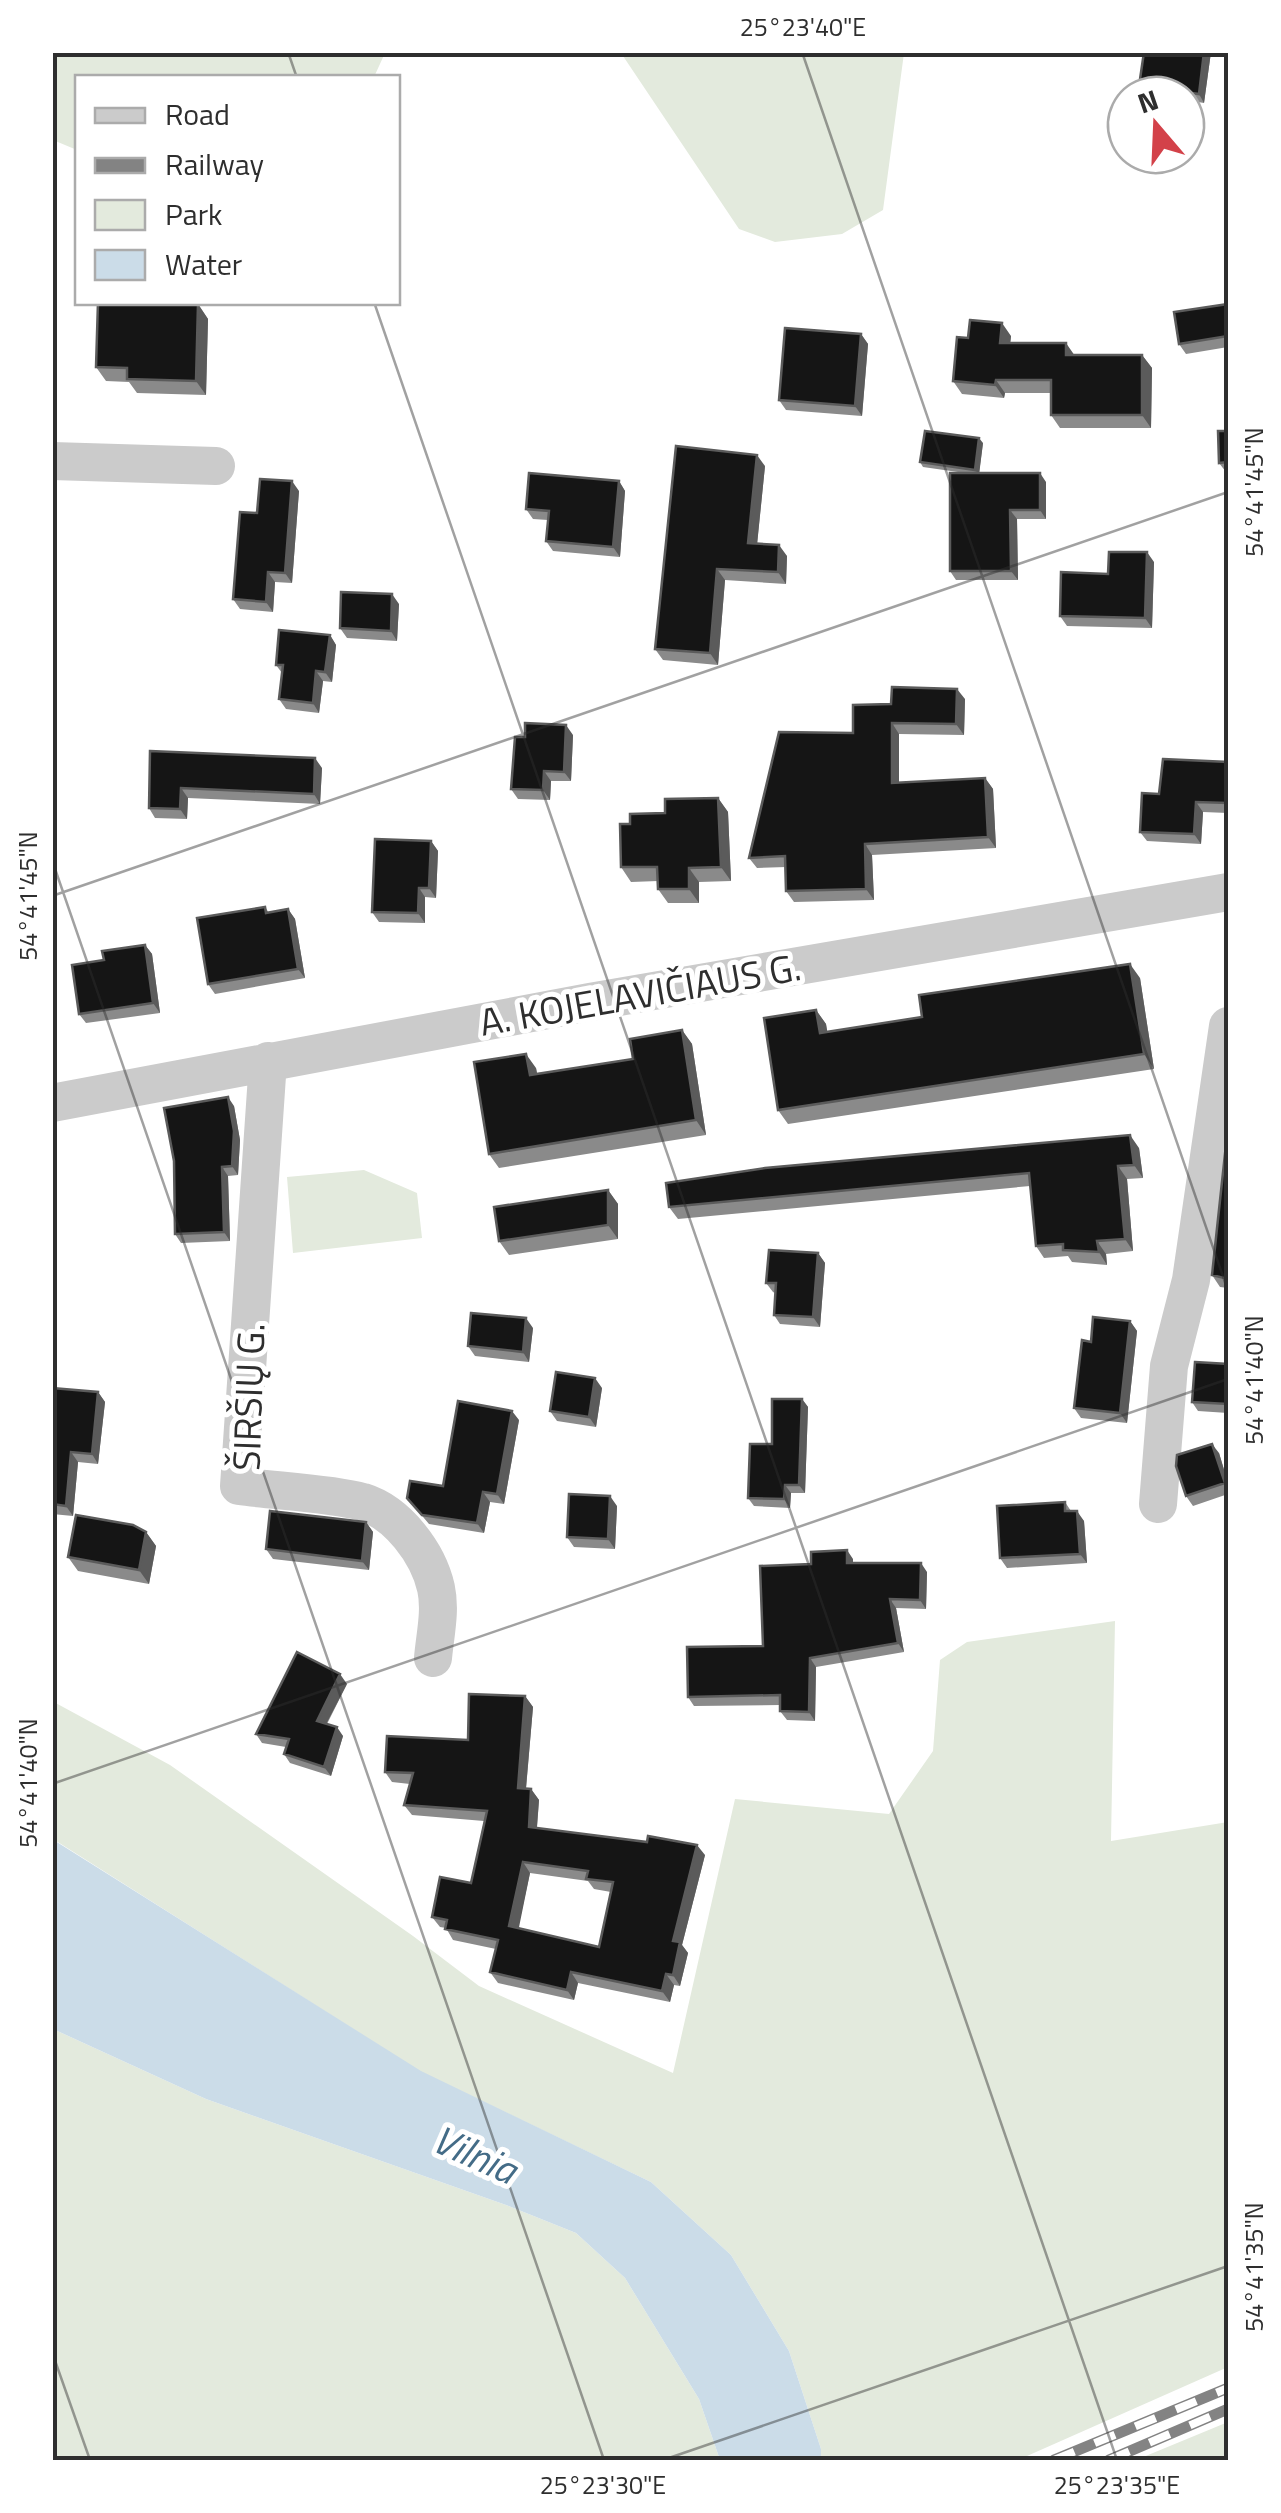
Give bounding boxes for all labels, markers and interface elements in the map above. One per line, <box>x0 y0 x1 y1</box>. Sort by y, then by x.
text: 25°23'40"E <box>740 8 866 46</box>
legend <box>75 75 400 305</box>
north arrow <box>1106 75 1206 175</box>
text: N <box>1132 77 1164 124</box>
text: Road <box>165 91 230 137</box>
text: Railway <box>165 141 264 187</box>
text: Park <box>165 191 222 237</box>
text: Water <box>165 241 242 287</box>
text: 54°41'45"N <box>1235 427 1273 557</box>
text: 54°41'45"N <box>9 831 47 961</box>
street label: A. KOJELAVIČIAUS G. <box>475 937 805 1051</box>
text: 54°41'40"N <box>1235 1315 1273 1445</box>
street label: ŠIRŠIŲ G. <box>216 1322 280 1472</box>
text: 54°41'40"N <box>9 1718 47 1848</box>
water label: Vilnia <box>423 2108 529 2200</box>
text: 54°41'35"N <box>1235 2202 1273 2332</box>
text: 25°23'30"E <box>540 2466 666 2504</box>
text: 25°23'35"E <box>1054 2466 1180 2504</box>

